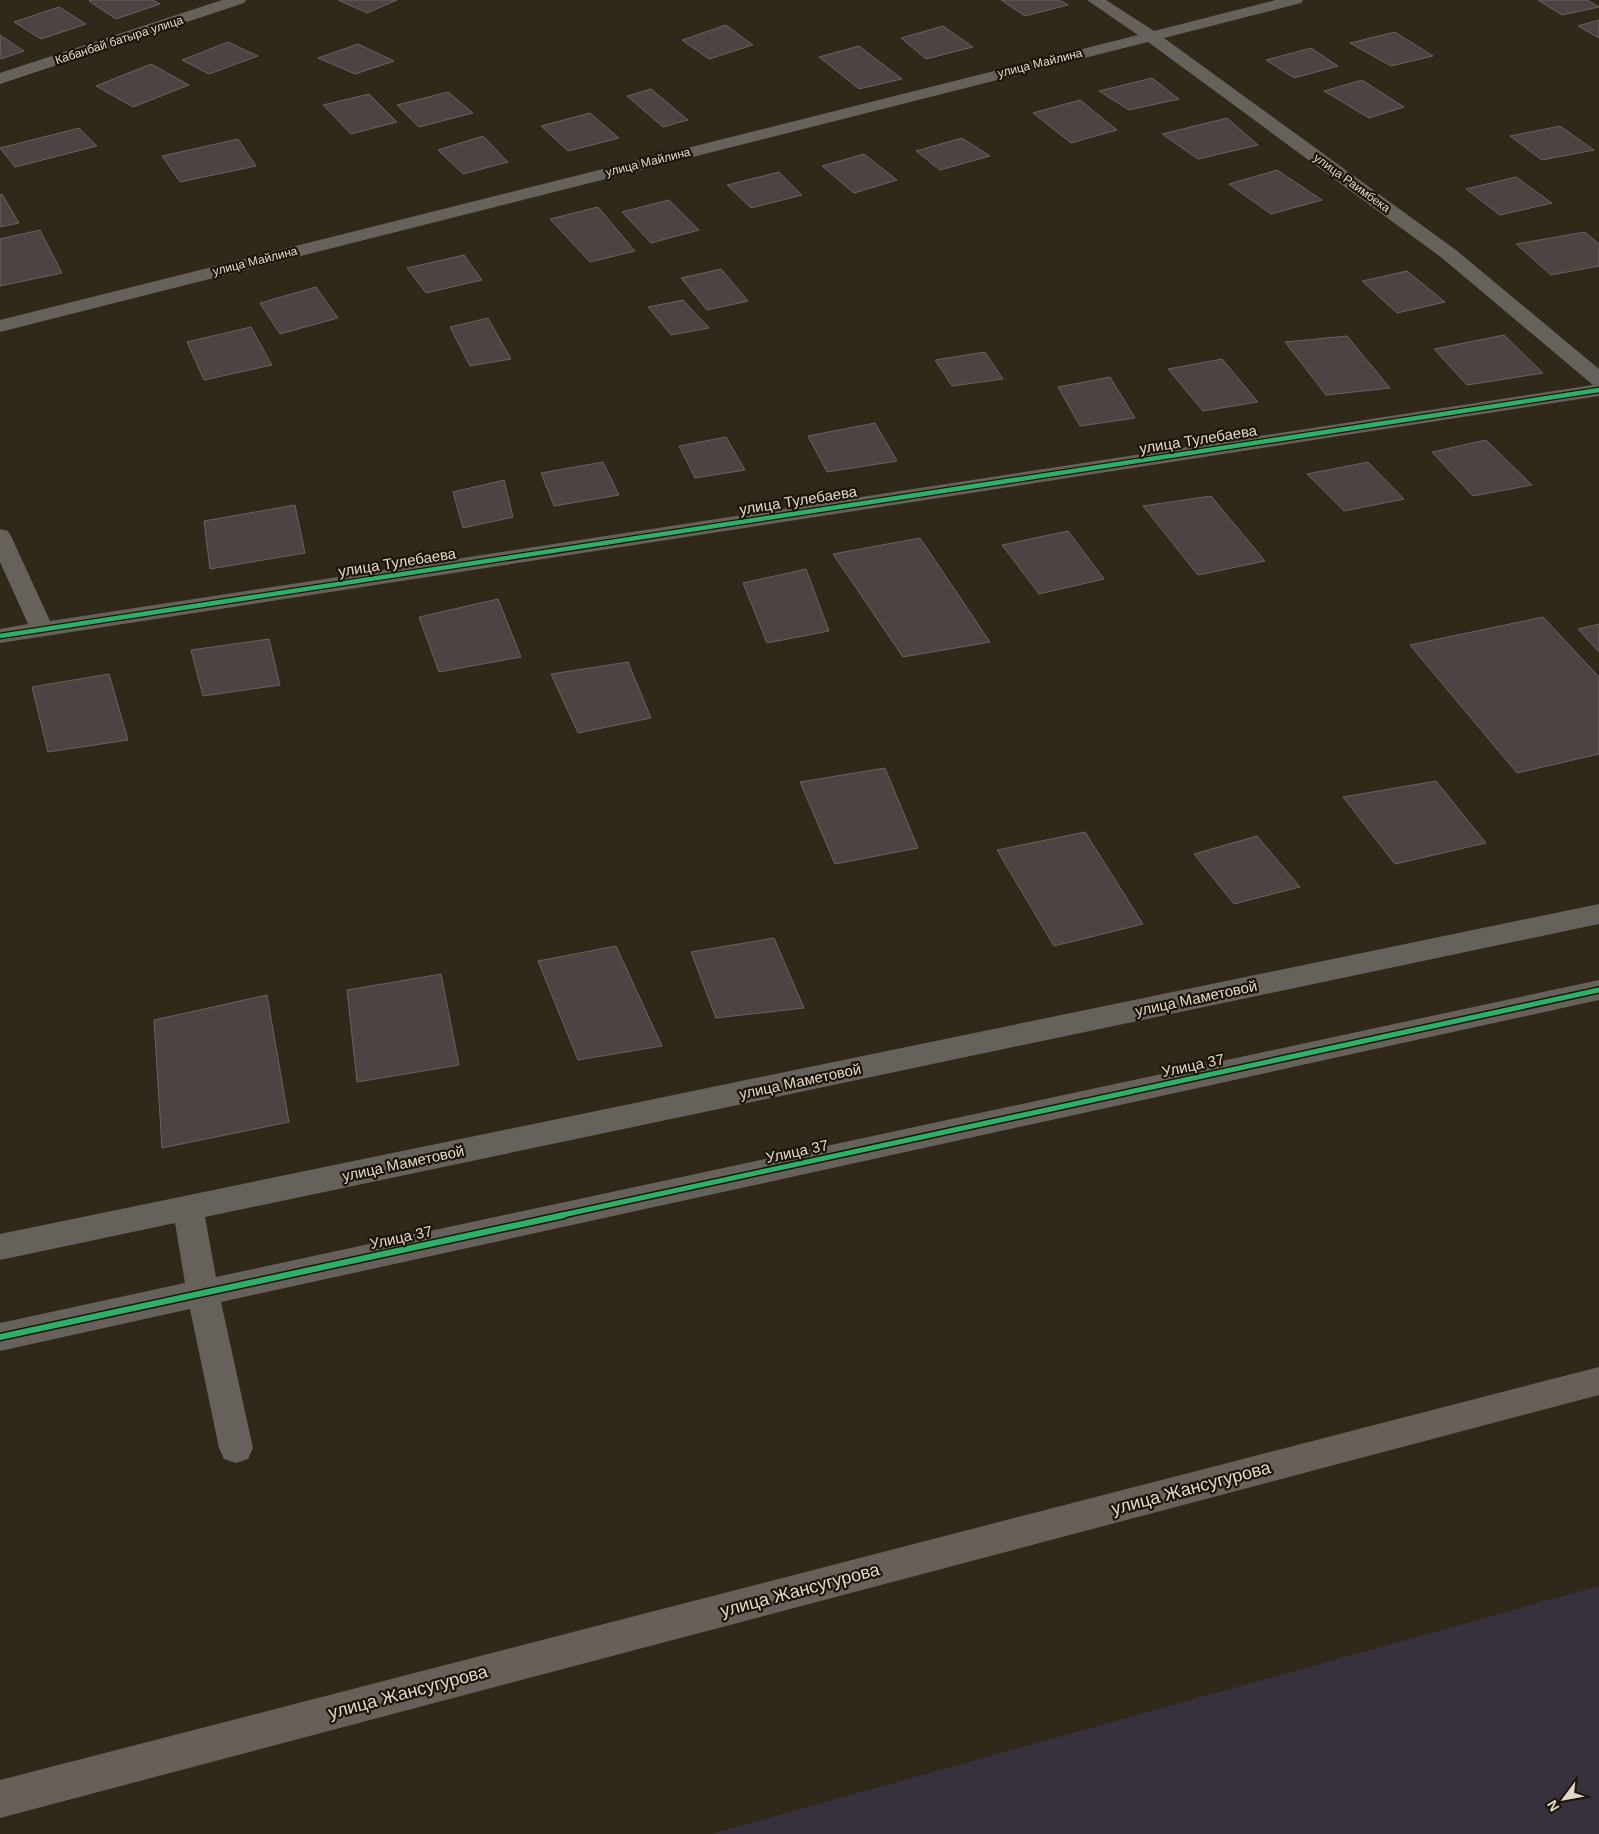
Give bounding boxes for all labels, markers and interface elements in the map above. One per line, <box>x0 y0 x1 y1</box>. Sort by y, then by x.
street label: Кабанбай батыра улица <box>53 13 185 67</box>
street label: улица Майлина <box>996 46 1084 80</box>
street label: улица Майлина <box>604 145 692 179</box>
street label: улица Раимбека <box>1311 151 1393 216</box>
street label: улица Майлина <box>211 244 299 278</box>
street label: улица Тулебаева <box>1138 421 1259 457</box>
street label: улица Тулебаева <box>738 482 859 518</box>
street label: улица Тулебаева <box>337 544 458 580</box>
street label: улица Маметовой <box>1134 977 1258 1019</box>
street label: Улица 37 <box>1160 1050 1226 1080</box>
street label: улица Маметовой <box>738 1060 862 1102</box>
street label: Улица 37 <box>764 1136 830 1166</box>
street label: улица Маметовой <box>341 1142 465 1184</box>
street label: Улица 37 <box>368 1222 434 1252</box>
street label: улица Жансугурова <box>1109 1457 1274 1519</box>
street label: улица Жансугурова <box>718 1559 883 1621</box>
street label: улица Жансугурова <box>326 1661 491 1723</box>
north arrow <box>1539 1774 1589 1824</box>
text: N <box>1544 1797 1562 1814</box>

